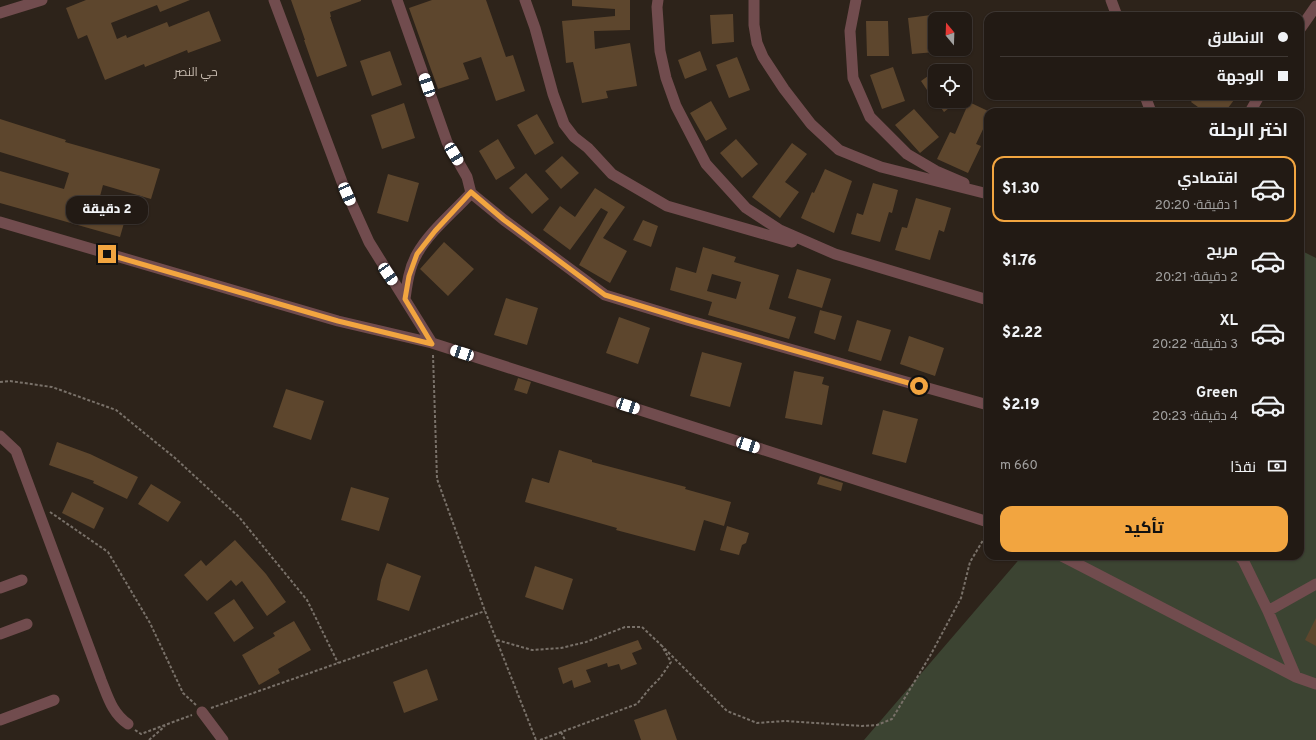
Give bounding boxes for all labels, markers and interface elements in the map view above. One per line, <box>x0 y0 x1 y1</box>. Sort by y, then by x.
north arrow <box>928 12 972 56</box>
map controls <box>928 12 972 108</box>
text: الانطلاق <box>1208 30 1264 49</box>
button: locate <box>928 64 972 108</box>
district label: حي النصر <box>173 65 218 82</box>
text: الوجهة <box>1217 68 1264 87</box>
car <box>417 72 437 98</box>
text: اختر الرحلة <box>1209 120 1288 143</box>
car <box>443 141 465 167</box>
text: اقتصادي <box>1178 170 1238 189</box>
icon: car <box>1250 171 1286 207</box>
text: $1.30 <box>1002 180 1040 199</box>
car <box>337 181 357 207</box>
callout: 2 دقيقة <box>66 196 148 224</box>
text: 1 دقيقة · 20:20 <box>1155 198 1238 214</box>
text: 2 دقيقة <box>82 202 132 218</box>
text: مريح <box>1206 242 1238 261</box>
icon: car <box>1250 243 1286 279</box>
route end <box>98 245 116 263</box>
text: $1.76 <box>1002 252 1037 271</box>
car <box>376 261 400 287</box>
text: 2 دقيقة · 20:21 <box>1155 270 1238 286</box>
text: XL <box>1220 312 1238 331</box>
icon: car <box>1250 315 1286 351</box>
text: $2.22 <box>1002 324 1042 343</box>
text: 3 دقيقة · 20:22 <box>1152 337 1238 353</box>
car <box>449 344 475 362</box>
route start <box>910 377 928 395</box>
text: Green <box>1196 384 1238 403</box>
icon: car <box>1250 387 1286 423</box>
text: $2.19 <box>1002 396 1039 415</box>
car <box>615 397 641 415</box>
text: 4 دقيقة · 20:23 <box>1152 409 1238 425</box>
car <box>735 436 761 454</box>
icon: cash <box>1266 455 1288 477</box>
text: 660 m <box>1000 458 1038 474</box>
text: نقدًا <box>1230 459 1256 478</box>
button: تأكيد <box>1000 506 1288 552</box>

